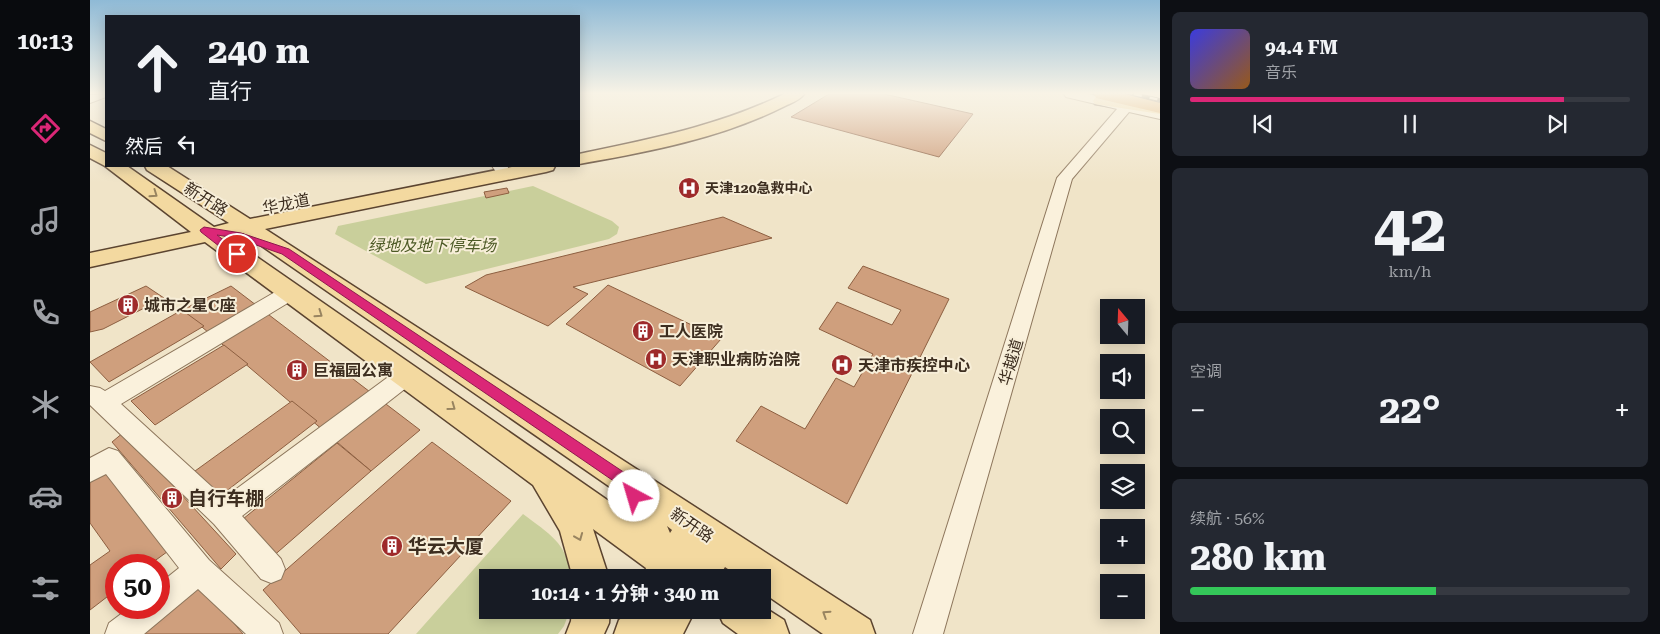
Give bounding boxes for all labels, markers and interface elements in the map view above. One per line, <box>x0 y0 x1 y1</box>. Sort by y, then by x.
text: 10:13 <box>17 29 73 54</box>
text: 240 m <box>208 31 309 72</box>
icon: ahead <box>125 35 190 100</box>
text: 94.4 FM <box>1265 36 1338 59</box>
text: 音乐 <box>1265 63 1297 82</box>
text: 直行 <box>208 79 252 104</box>
icon: previous <box>1249 110 1277 138</box>
icon: pause <box>1396 110 1424 138</box>
icon: next <box>1543 110 1571 138</box>
icon: directions <box>28 111 63 146</box>
icon: left <box>173 130 201 158</box>
text: 然后 <box>125 135 163 158</box>
hospital icon: 天津120急救中心 <box>677 176 701 200</box>
street label: 新开路 <box>181 178 231 220</box>
place label: 天津120急救中心 <box>705 180 813 196</box>
one-way arrow <box>148 188 157 197</box>
street label: 华龙道 <box>261 190 311 218</box>
text: 42 <box>1374 191 1446 267</box>
icon: music <box>28 203 63 238</box>
pin <box>216 233 258 275</box>
park label: 绿地及地下停车场 <box>368 236 498 255</box>
icon: arrive <box>223 240 251 268</box>
text: km/h <box>1389 262 1431 281</box>
building icon: 城市之星C座 <box>116 293 140 317</box>
icon: phone <box>28 295 63 330</box>
place label: 城市之星C座 <box>144 296 235 315</box>
north arrow <box>1100 299 1145 344</box>
map controls <box>1100 299 1145 619</box>
one-way arrow <box>313 308 323 317</box>
building icon: 工人医院 <box>631 319 655 343</box>
place label: 工人医院 <box>659 322 723 341</box>
street label: 华越道 <box>995 336 1027 388</box>
hospital icon: 天津职业病防治院 <box>644 347 668 371</box>
place label: 天津职业病防治院 <box>672 350 800 369</box>
hospital icon: 天津市疾控中心 <box>830 353 854 377</box>
button: sound <box>1100 354 1145 399</box>
place label: 天津市疾控中心 <box>858 356 970 375</box>
building icon: 巨福园公寓 <box>285 358 309 382</box>
place label: 巨福园公寓 <box>313 361 393 380</box>
text: 空调 <box>1190 362 1222 381</box>
icon: climate <box>28 387 63 422</box>
text: 22° <box>1379 388 1441 432</box>
text: − <box>1190 394 1206 427</box>
text: + <box>1614 394 1630 427</box>
one-way arrow <box>446 401 456 410</box>
button: search <box>1100 409 1145 454</box>
button: layers <box>1100 464 1145 509</box>
position arrow <box>607 469 659 521</box>
icon: car <box>28 479 63 514</box>
building icon: 自行车棚 <box>160 486 184 510</box>
place label: 自行车棚 <box>188 487 264 510</box>
street label: 新开路 <box>667 504 717 546</box>
text: 续航 · 56% <box>1190 509 1265 528</box>
button: + <box>1100 519 1145 564</box>
one-way arrow <box>573 532 583 541</box>
building icon: 华云大厦 <box>380 534 404 558</box>
place label: 华云大厦 <box>408 535 484 558</box>
text: 280 km <box>1190 535 1326 579</box>
speed limit sign: 50 <box>105 554 170 619</box>
icon: filters <box>28 571 63 606</box>
button: − <box>1100 574 1145 619</box>
text: 10:14 · 1 分钟 · 340 m <box>531 582 719 605</box>
one-way arrow <box>822 611 831 620</box>

